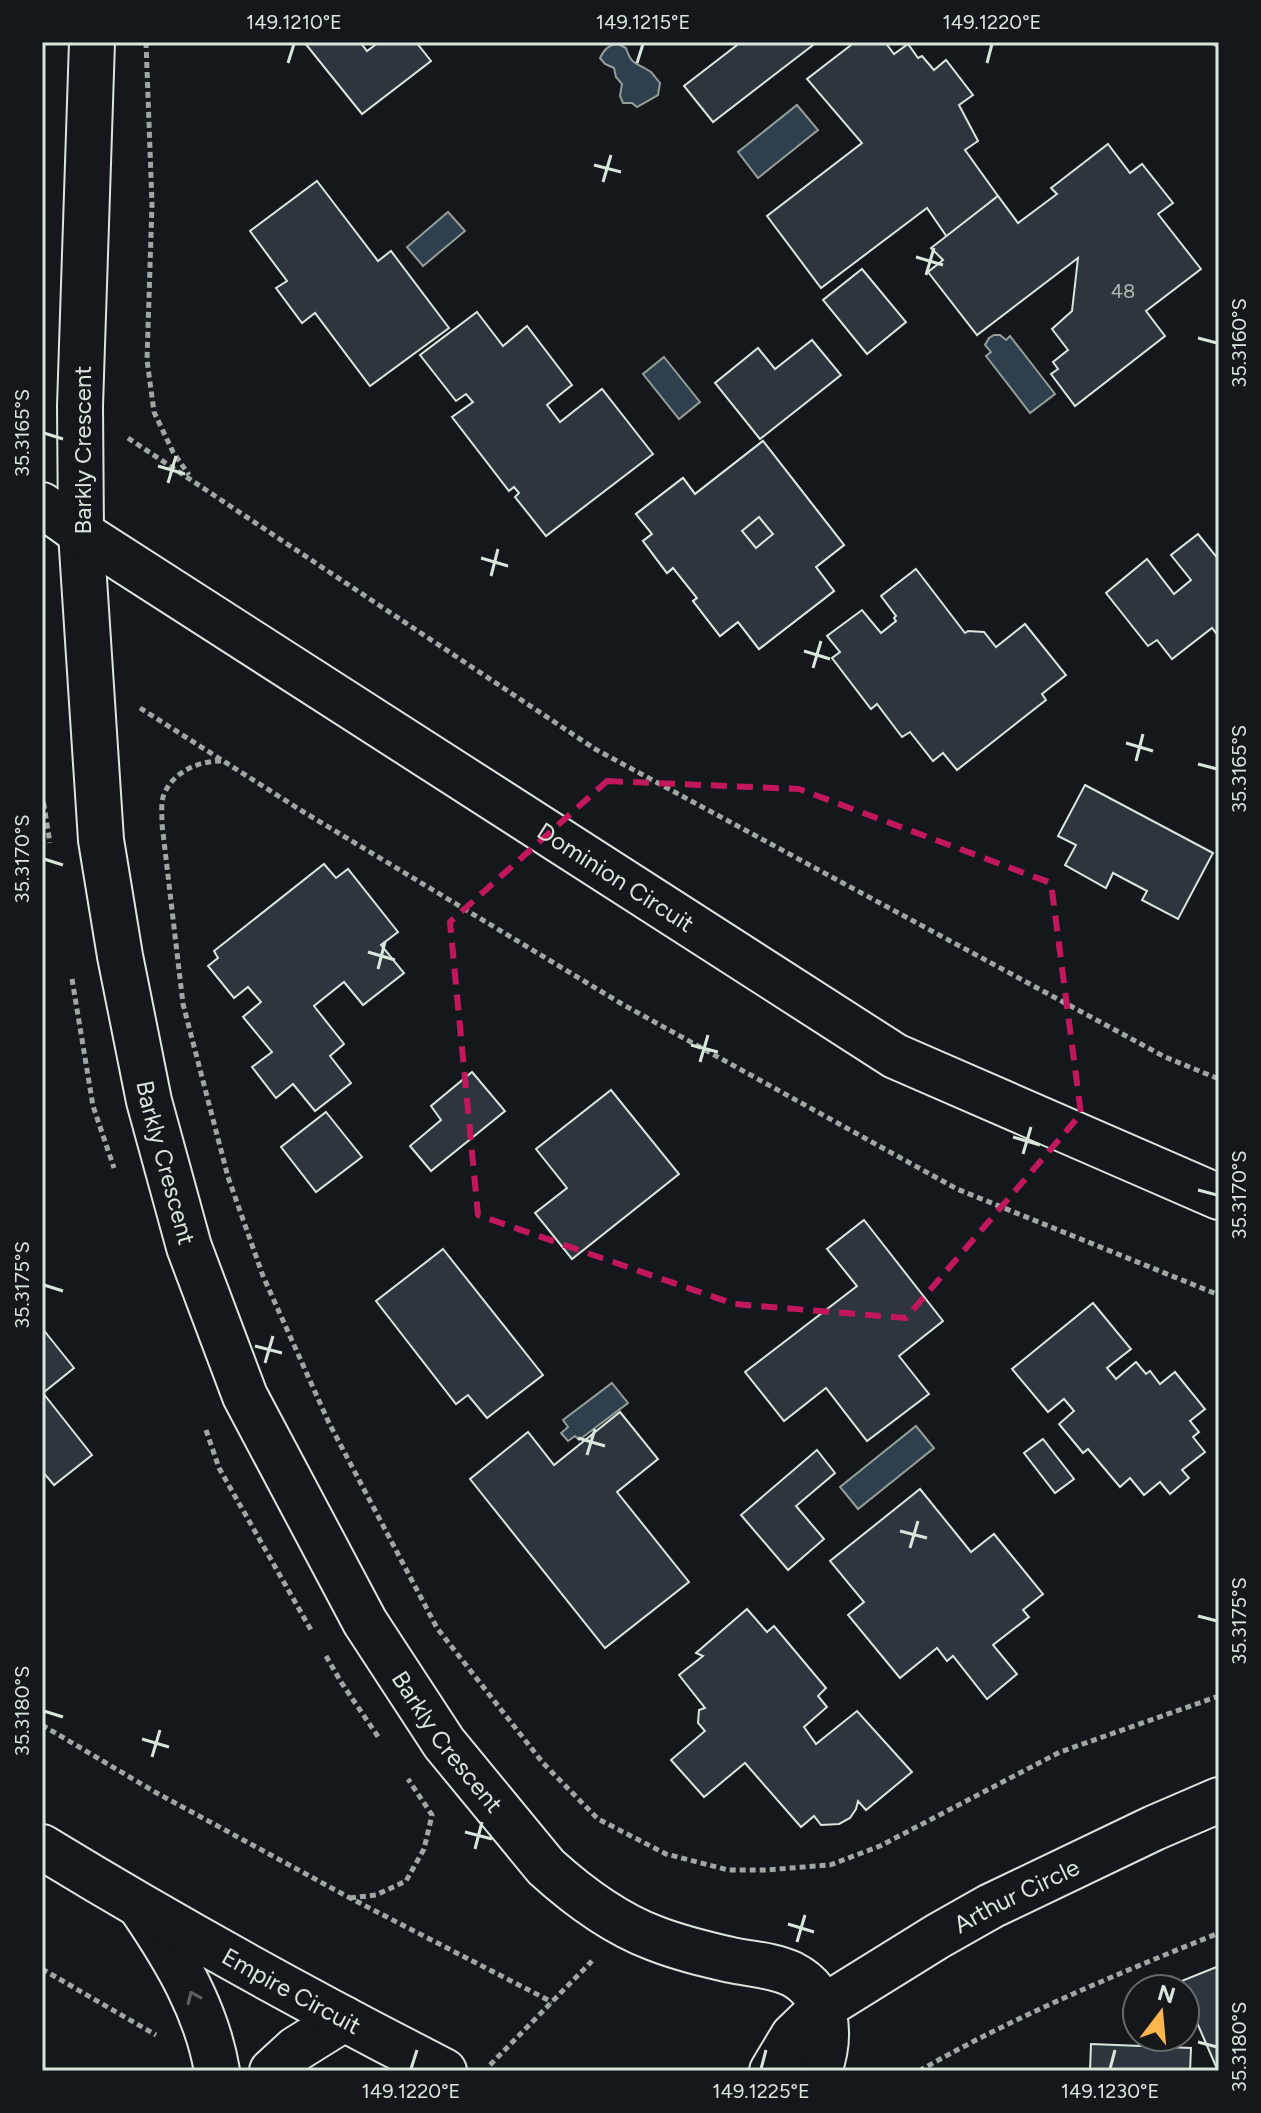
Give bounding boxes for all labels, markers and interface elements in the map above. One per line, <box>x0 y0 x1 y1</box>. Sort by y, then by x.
text: 149.1210°E <box>246 10 342 34</box>
text: 149.1215°E <box>596 10 690 34</box>
text: 149.1220°E <box>943 10 1041 34</box>
house number: 48 <box>1111 279 1135 303</box>
text: 35.3160°S <box>1227 298 1251 388</box>
street label: Barkly Crescent <box>68 366 97 534</box>
text: 35.3165°S <box>10 389 34 477</box>
text: 35.3165°S <box>1227 725 1251 813</box>
text: 35.3170°S <box>10 815 34 903</box>
street label: Dominion Circuit <box>532 816 700 938</box>
street label: Barkly Crescent <box>131 1078 202 1248</box>
text: 35.3170°S <box>1227 1151 1251 1239</box>
text: 35.3175°S <box>10 1241 34 1329</box>
text: 35.3175°S <box>1227 1577 1251 1665</box>
street label: Barkly Crescent <box>386 1665 509 1818</box>
text: 35.3180°S <box>10 1666 34 1756</box>
street label: Arthur Circle <box>948 1852 1084 1939</box>
street label: Empire Circuit <box>217 1941 366 2040</box>
north arrow <box>1121 1973 1201 2053</box>
text: N <box>1154 1979 1178 2010</box>
one-way arrow <box>187 1991 203 2005</box>
text: 35.3180°S <box>1227 2002 1251 2092</box>
text: 149.1220°E <box>362 2079 460 2103</box>
text: 149.1225°E <box>712 2079 810 2103</box>
text: 149.1230°E <box>1061 2079 1159 2103</box>

